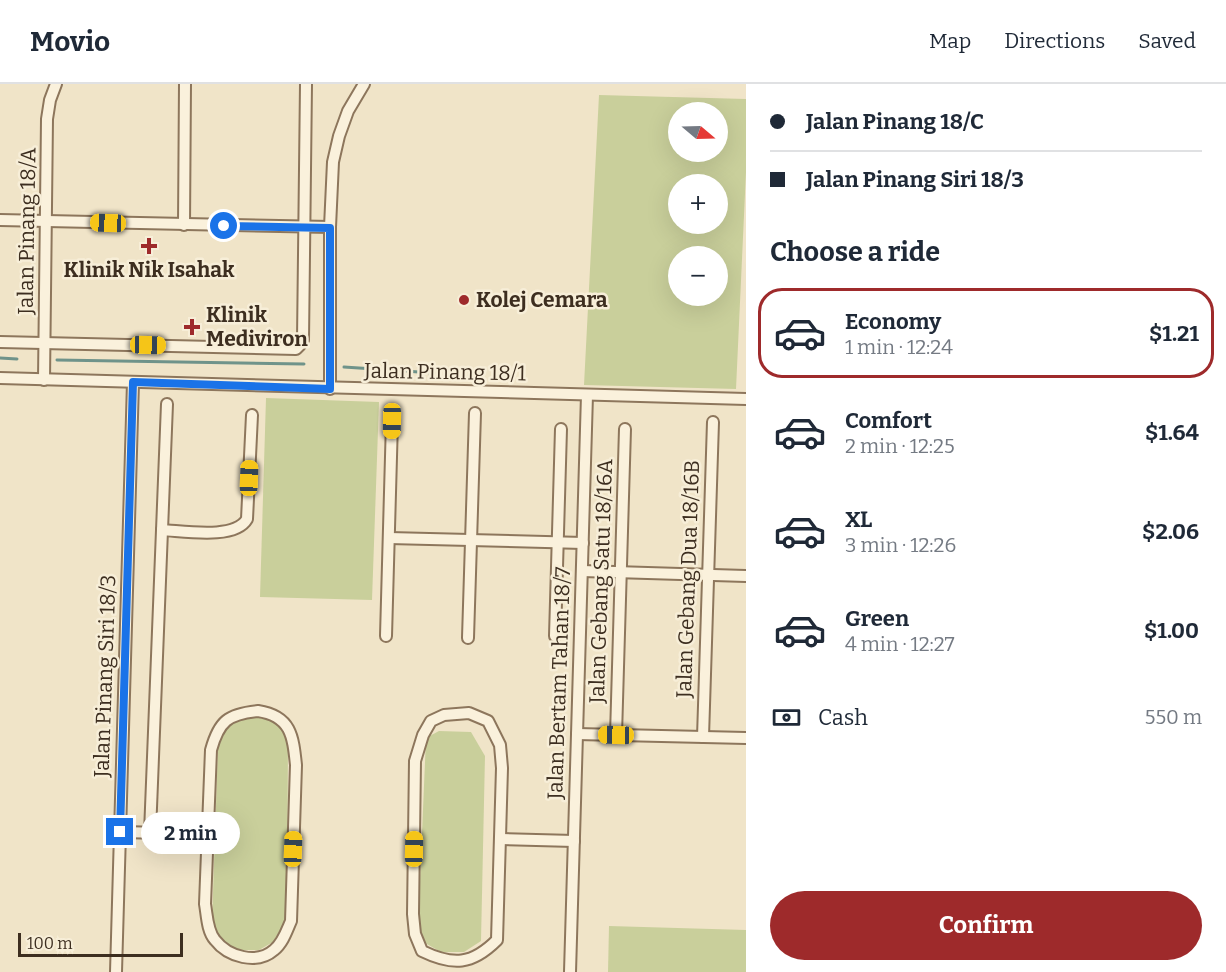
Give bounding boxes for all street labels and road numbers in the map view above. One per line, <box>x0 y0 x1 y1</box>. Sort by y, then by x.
street label: Jalan Pinang 18/A <box>13 147 41 316</box>
street label: Jalan Pinang 18/1 <box>363 358 526 386</box>
street label: Jalan Gebang Satu 18/16A <box>584 458 618 705</box>
street label: Jalan Gebang Dua 18/16B <box>671 459 705 700</box>
street label: Jalan Bertam Tahan 18/7 <box>542 566 576 801</box>
street label: Jalan Pinang Siri 18/3 <box>88 574 122 779</box>

